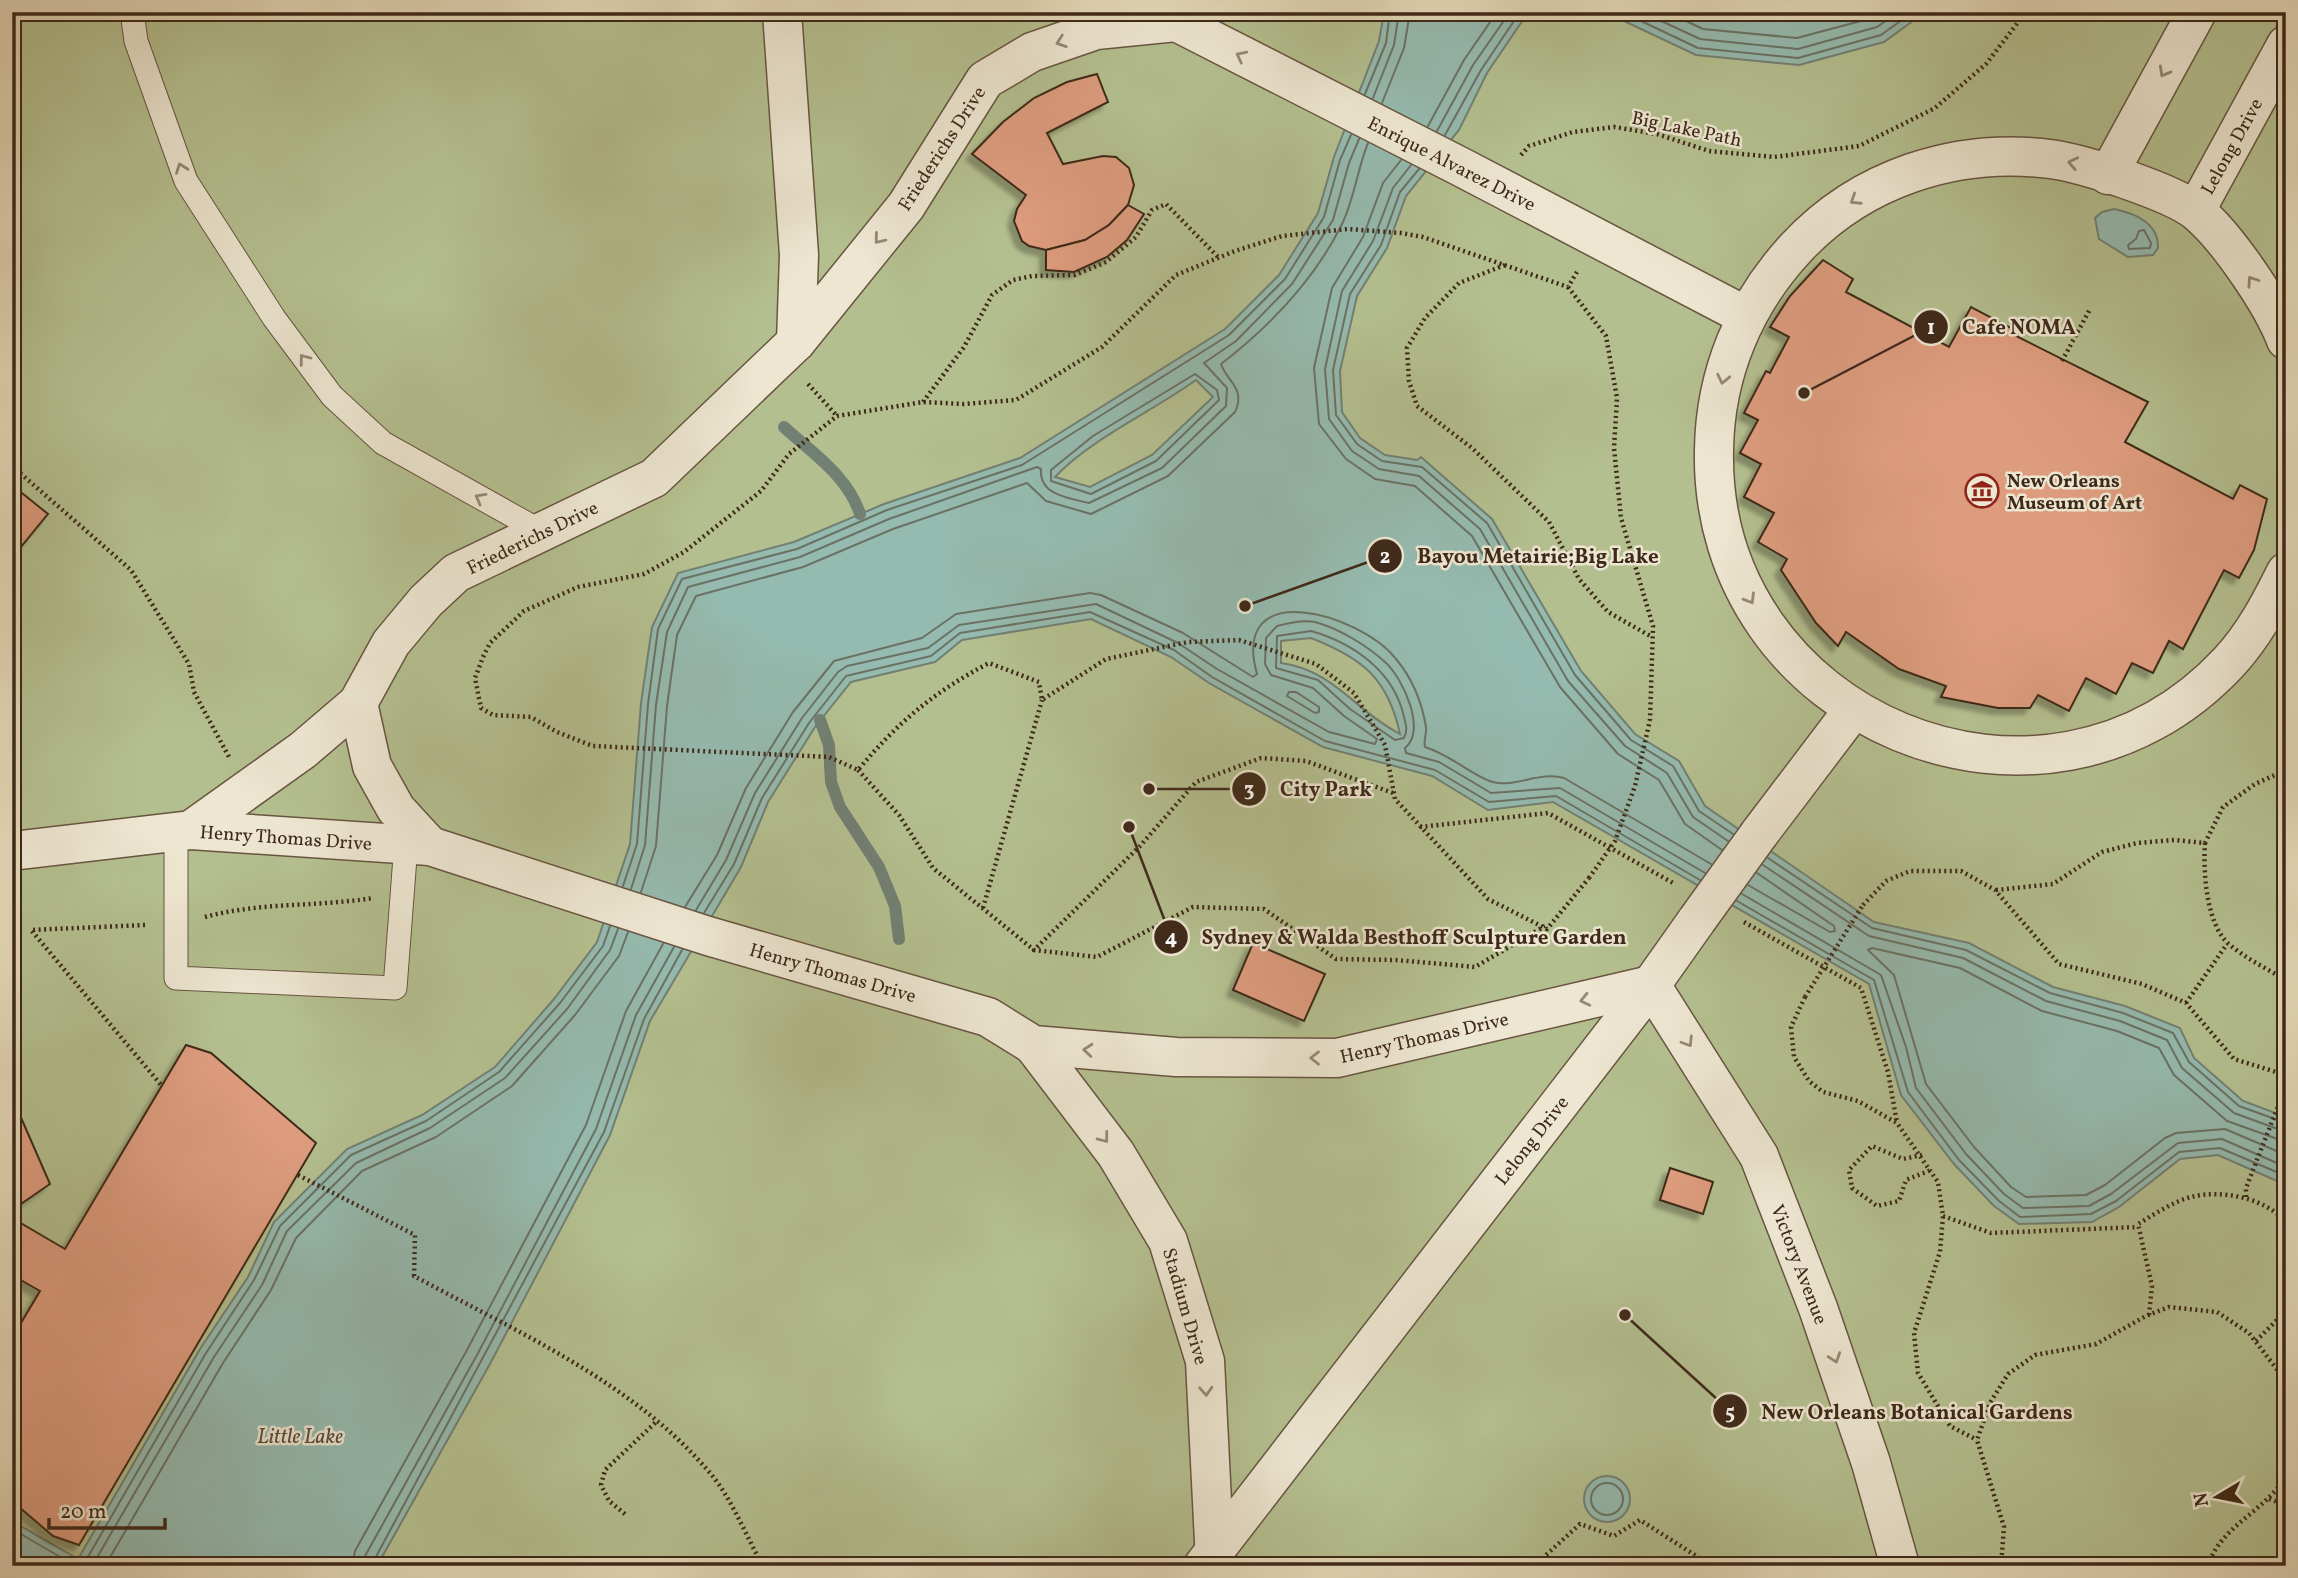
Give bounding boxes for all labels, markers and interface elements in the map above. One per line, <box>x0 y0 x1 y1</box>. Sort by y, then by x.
one-way arrow <box>1056 34 1068 48</box>
one-way arrow <box>1236 50 1248 64</box>
one-way arrow <box>2159 65 2172 77</box>
street label: Friederichs Drive <box>893 82 993 216</box>
street label: Lelong Drive <box>2196 94 2270 200</box>
street label: Big Lake Path <box>1629 106 1744 154</box>
street label: Enrique Alvarez Drive <box>1363 111 1540 218</box>
one-way arrow <box>2067 156 2079 171</box>
one-way arrow <box>176 162 190 174</box>
one-way arrow <box>1849 192 1862 205</box>
one-way arrow <box>875 230 887 243</box>
one-way arrow <box>2248 276 2260 289</box>
callout: Cafe NOMA <box>1913 306 2090 348</box>
text: 1 <box>1927 314 1935 343</box>
text: Cafe NOMA <box>1962 314 2076 343</box>
one-way arrow <box>300 354 313 367</box>
one-way arrow <box>1717 373 1732 385</box>
place label: New Orleans Museum of Art <box>2007 469 2142 517</box>
museum icon: New Orleans Museum of Art <box>1963 472 2001 510</box>
one-way arrow <box>475 493 488 506</box>
street label: Friederichs Drive <box>463 496 603 582</box>
callout: Bayou Metairie;Big Lake <box>1368 535 1672 577</box>
text: 2 <box>1380 543 1390 572</box>
text: Bayou Metairie;Big Lake <box>1417 543 1659 572</box>
one-way arrow <box>1742 591 1755 604</box>
callout: City Park <box>1231 768 1387 810</box>
text: 3 <box>1244 776 1254 805</box>
text: City Park <box>1280 776 1372 805</box>
street label: Henry Thomas Drive <box>199 820 373 858</box>
callout: Sydney & Walda Besthoff Sculpture Garden <box>1153 916 1640 958</box>
text: 4 <box>1165 924 1178 953</box>
text: Sydney & Walda Besthoff Sculpture Garden <box>1201 924 1627 953</box>
street label: Henry Thomas Drive <box>746 938 919 1010</box>
one-way arrow <box>1579 992 1591 1006</box>
street label: Henry Thomas Drive <box>1338 1007 1511 1071</box>
one-way arrow <box>1680 1034 1693 1047</box>
one-way arrow <box>1082 1043 1093 1058</box>
one-way arrow <box>1309 1050 1320 1066</box>
street label: Lelong Drive <box>1489 1091 1576 1191</box>
one-way arrow <box>1096 1131 1108 1143</box>
street label: Victory Avenue <box>1763 1201 1833 1328</box>
street label: Stadium Drive <box>1155 1245 1213 1368</box>
one-way arrow <box>1827 1351 1841 1363</box>
one-way arrow <box>1199 1386 1214 1397</box>
callout: New Orleans Botanical Gardens <box>1712 1390 2087 1432</box>
text: 5 <box>1725 1399 1735 1428</box>
text: New Orleans Botanical Gardens <box>1761 1399 2073 1428</box>
water label: Little Lake <box>257 1423 343 1452</box>
north arrow <box>2182 1462 2252 1532</box>
scale bar <box>49 1487 164 1531</box>
text: N <box>2188 1490 2216 1509</box>
text: 20 m <box>60 1498 106 1527</box>

